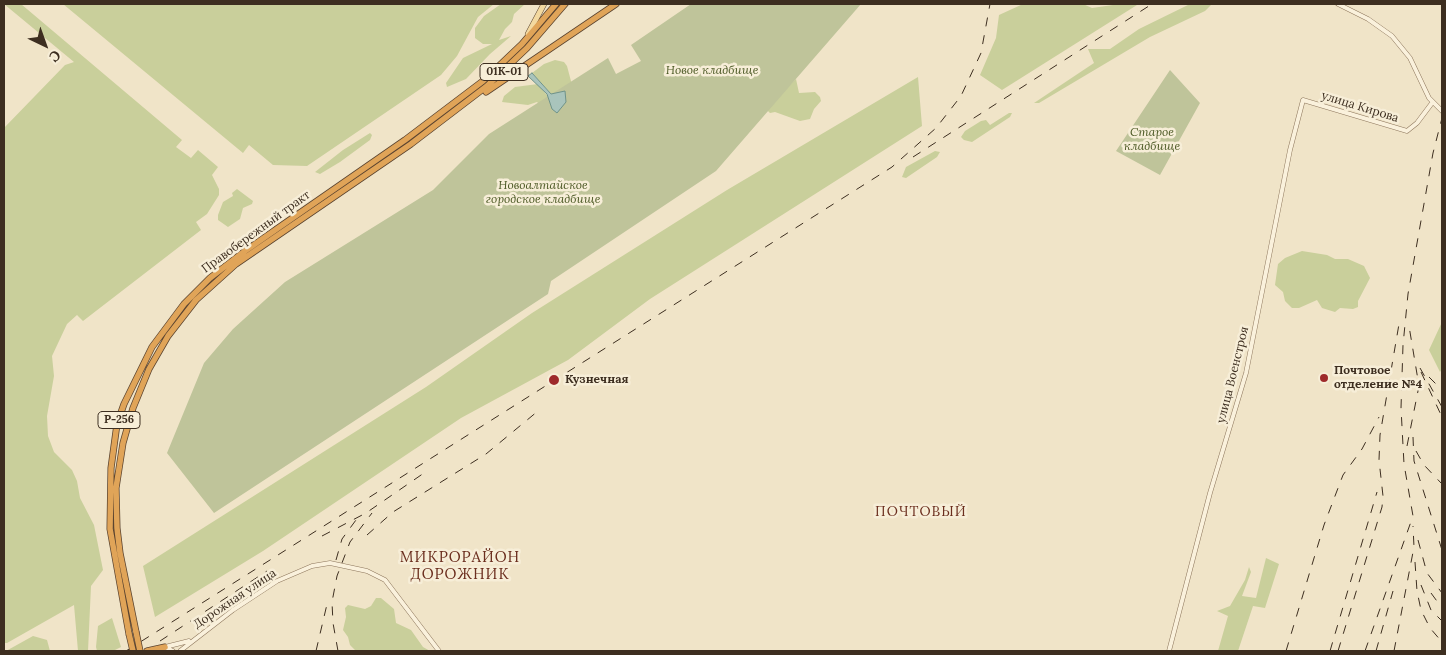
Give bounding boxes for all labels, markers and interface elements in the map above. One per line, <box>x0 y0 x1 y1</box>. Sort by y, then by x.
north arrow <box>20 20 70 70</box>
text: С <box>45 46 65 66</box>
road number: 01К-01 <box>480 64 528 80</box>
park label: Новое кладбище <box>666 64 758 78</box>
street label: улица Кирова <box>1320 88 1400 126</box>
park label: Старое кладбище <box>1124 126 1180 154</box>
park label: Новоалтайское городское кладбище <box>486 179 600 207</box>
street label: Правобережный тракт <box>199 188 313 276</box>
street label: улица Военстроя <box>1214 325 1252 425</box>
place label: Почтовое отделение №4 <box>1334 364 1422 392</box>
marker: Почтовое отделение №4 <box>1318 372 1330 384</box>
marker: Кузнечная <box>547 373 561 387</box>
place label: Кузнечная <box>565 373 629 387</box>
road number: Р-256 <box>98 412 140 428</box>
district label: ПОЧТОВЫЙ <box>874 504 968 520</box>
district label: МИКРОРАЙОН ДОРОЖНИК <box>399 549 521 584</box>
street label: Дорожная улица <box>191 566 279 632</box>

